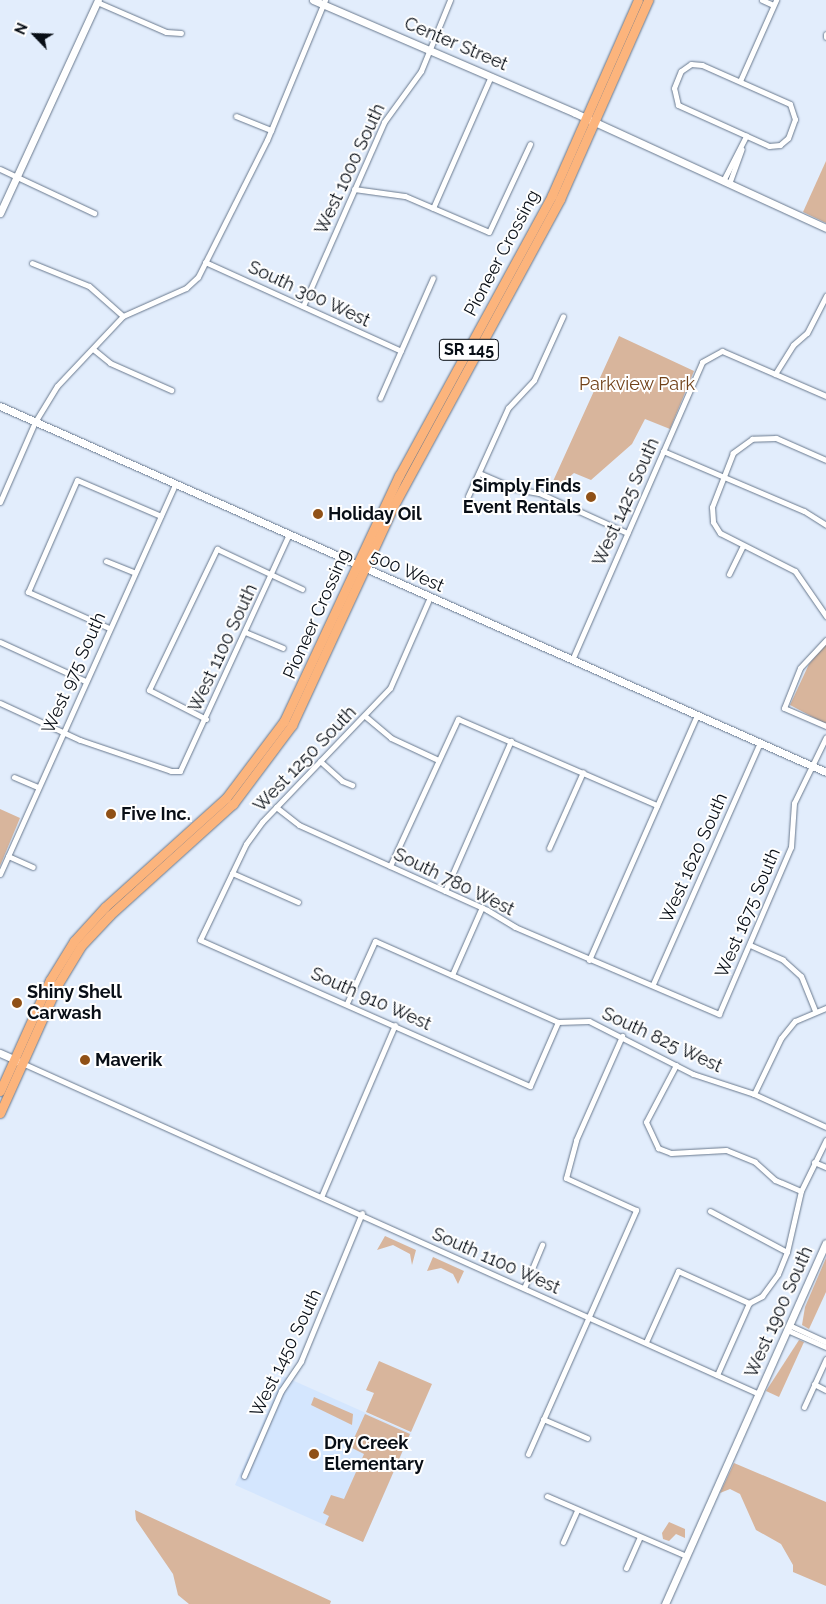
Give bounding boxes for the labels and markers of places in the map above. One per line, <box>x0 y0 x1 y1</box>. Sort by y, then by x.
place label: Simply Finds Event Rentals <box>463 476 581 518</box>
marker: Simply Finds Event Rentals <box>585 491 597 503</box>
place label: Holiday Oil <box>328 503 422 525</box>
marker: Holiday Oil <box>312 508 324 520</box>
place label: Five Inc. <box>121 803 191 825</box>
marker: Five Inc. <box>105 808 117 820</box>
place label: Shiny Shell Carwash <box>27 982 122 1024</box>
marker: Shiny Shell Carwash <box>11 997 23 1009</box>
place label: Maverik <box>95 1049 162 1071</box>
marker: Maverik <box>79 1054 91 1066</box>
place label: Dry Creek Elementary <box>324 1433 424 1476</box>
marker: Dry Creek Elementary <box>308 1448 320 1460</box>

